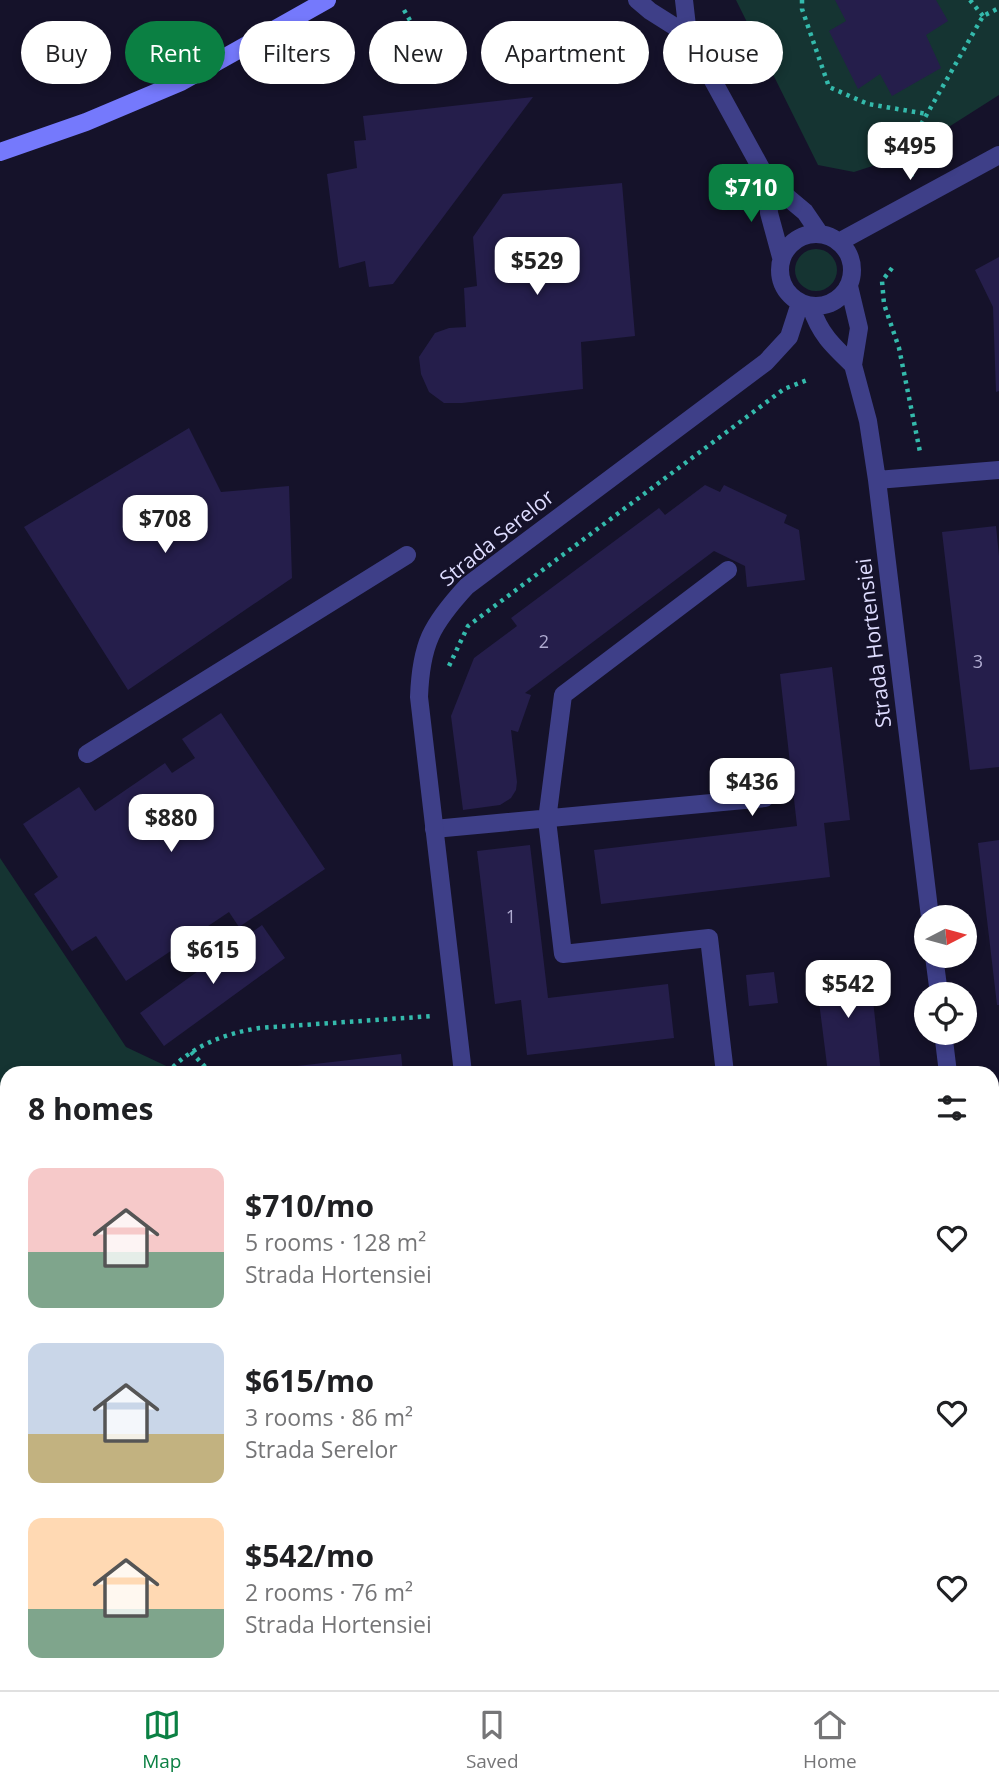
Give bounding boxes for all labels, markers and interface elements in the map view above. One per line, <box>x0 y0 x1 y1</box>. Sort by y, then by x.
chip: Buy <box>21 21 111 84</box>
chip: Rent <box>125 21 225 84</box>
chip: Filters <box>239 21 355 84</box>
chip: New <box>369 21 467 84</box>
chip: Apartment <box>481 21 649 84</box>
chip: House <box>663 21 783 84</box>
pin: $495 <box>869 122 951 182</box>
text: $495 <box>884 129 936 161</box>
pin: $710 <box>710 164 792 224</box>
text: $710 <box>725 171 777 203</box>
pin: $529 <box>496 238 578 297</box>
text: $529 <box>511 244 563 276</box>
street label: Strada Serelor <box>433 482 560 592</box>
pin: $708 <box>124 496 206 555</box>
text: $708 <box>139 502 191 534</box>
street label: Strada Hortensiei <box>849 557 897 729</box>
house number: 2 <box>539 629 549 653</box>
house number: 3 <box>973 649 983 673</box>
pin: $436 <box>711 758 793 818</box>
text: $436 <box>726 765 778 797</box>
pin: $880 <box>130 794 212 854</box>
text: $880 <box>145 801 197 833</box>
house number: 1 <box>506 904 516 928</box>
north arrow <box>914 905 976 968</box>
map controls <box>914 905 977 1045</box>
pin: $615 <box>172 926 254 986</box>
text: $615 <box>187 933 239 965</box>
pin: $542 <box>807 960 889 1020</box>
text: $542 <box>822 967 874 999</box>
button: locate <box>914 982 977 1045</box>
text: 8 homes <box>28 1088 153 1129</box>
icon: filters <box>933 1089 971 1127</box>
text: $710/mo <box>245 1185 374 1226</box>
icon: home <box>84 1196 168 1280</box>
icon: heart <box>933 1219 971 1257</box>
text: 5 rooms · 128 m² <box>245 1226 426 1258</box>
text: Strada Hortensiei <box>245 1258 432 1290</box>
text: $615/mo <box>245 1360 374 1401</box>
icon: home <box>84 1371 168 1455</box>
icon: heart <box>933 1394 971 1432</box>
text: 3 rooms · 86 m² <box>245 1401 413 1433</box>
text: Strada Serelor <box>245 1433 398 1465</box>
text: $542/mo <box>245 1535 374 1576</box>
icon: home <box>84 1546 168 1630</box>
icon: heart <box>933 1569 971 1607</box>
text: 2 rooms · 76 m² <box>245 1576 413 1608</box>
text: Strada Hortensiei <box>245 1608 432 1640</box>
tab: Map <box>142 1706 181 1774</box>
tab: Saved <box>466 1706 519 1774</box>
tab: Home <box>803 1706 857 1774</box>

